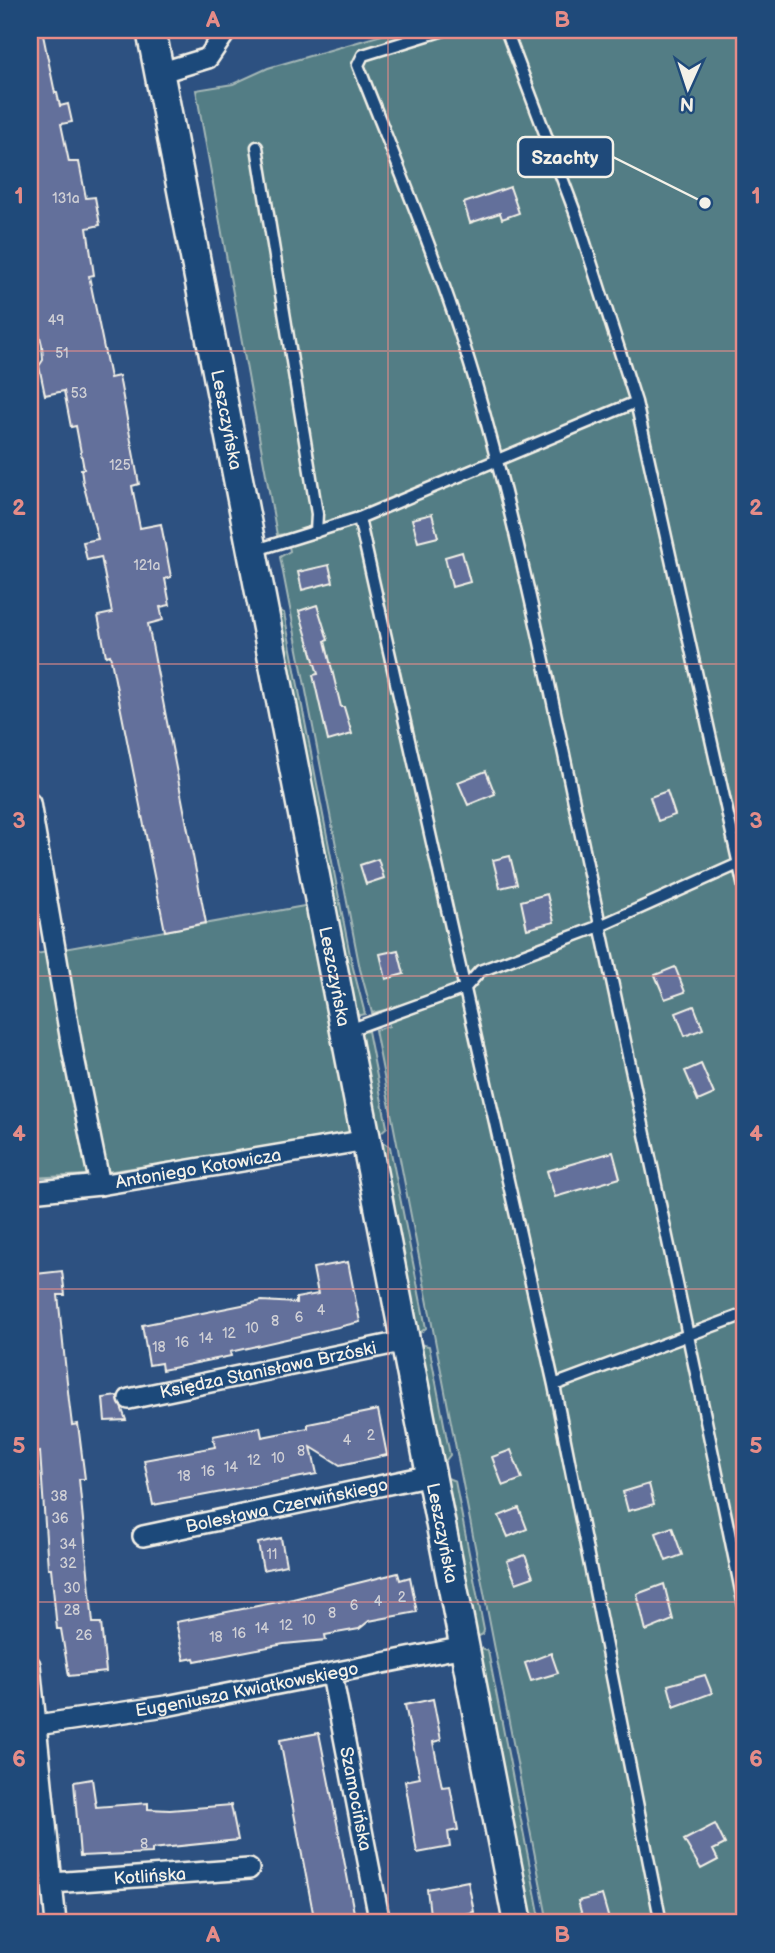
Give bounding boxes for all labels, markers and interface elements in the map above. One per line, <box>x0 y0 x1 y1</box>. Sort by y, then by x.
text: A <box>205 6 221 34</box>
text: B <box>554 6 570 34</box>
north arrow <box>652 52 722 122</box>
text: N <box>679 92 695 115</box>
callout: Szachty <box>518 137 613 177</box>
text: Szachty <box>531 147 599 170</box>
text: 1 <box>14 182 24 210</box>
text: 1 <box>751 182 761 210</box>
house number: 131a <box>52 190 80 207</box>
house number: 49 <box>48 312 64 329</box>
house number: 51 <box>55 345 69 362</box>
street label: Leszczyńska <box>207 368 247 472</box>
house number: 53 <box>71 385 87 402</box>
house number: 125 <box>109 457 131 474</box>
text: 2 <box>12 494 26 522</box>
text: 2 <box>749 494 763 522</box>
house number: 121a <box>134 557 160 574</box>
text: 3 <box>12 807 26 835</box>
text: 3 <box>749 807 763 835</box>
street label: Leszczyńska <box>315 925 354 1028</box>
text: 4 <box>12 1120 26 1148</box>
text: 4 <box>749 1120 763 1148</box>
street label: Antoniego Kotowicza <box>114 1144 283 1193</box>
house number: 4 <box>317 1302 326 1319</box>
house number: 6 <box>295 1309 304 1326</box>
house number: 8 <box>271 1313 279 1330</box>
house number: 10 <box>245 1320 259 1337</box>
house number: 12 <box>222 1325 237 1342</box>
house number: 14 <box>199 1330 213 1347</box>
house number: 16 <box>175 1334 189 1351</box>
street label: Księdza Stanisława Brzóski <box>158 1337 378 1403</box>
house number: 18 <box>152 1339 166 1356</box>
house number: 2 <box>367 1427 376 1444</box>
text: 5 <box>12 1432 26 1460</box>
house number: 4 <box>343 1432 352 1449</box>
text: 5 <box>749 1432 763 1460</box>
house number: 8 <box>297 1443 305 1460</box>
house number: 10 <box>271 1450 285 1467</box>
house number: 12 <box>247 1452 262 1469</box>
house number: 14 <box>224 1459 238 1476</box>
house number: 16 <box>201 1463 215 1480</box>
house number: 18 <box>177 1468 191 1485</box>
street label: Bolesława Czerwińskiego <box>184 1474 390 1537</box>
street label: Leszczyńska <box>422 1481 462 1585</box>
house number: 38 <box>51 1488 67 1505</box>
house number: 36 <box>51 1510 69 1527</box>
house number: 34 <box>59 1536 77 1553</box>
house number: 11 <box>267 1546 277 1563</box>
house number: 32 <box>60 1555 77 1572</box>
house number: 30 <box>64 1580 80 1597</box>
house number: 2 <box>398 1589 407 1606</box>
house number: 4 <box>374 1593 383 1610</box>
house number: 6 <box>350 1597 359 1614</box>
house number: 28 <box>64 1602 80 1619</box>
house number: 8 <box>328 1605 336 1622</box>
house number: 10 <box>302 1612 316 1629</box>
house number: 12 <box>279 1617 294 1634</box>
house number: 14 <box>255 1620 269 1637</box>
house number: 16 <box>232 1625 246 1642</box>
house number: 26 <box>76 1627 93 1644</box>
house number: 18 <box>209 1629 223 1646</box>
street label: Eugeniusza Kwiatkowskiego <box>134 1658 360 1721</box>
text: 6 <box>12 1745 26 1773</box>
street label: Szamocińska <box>336 1745 376 1853</box>
text: 6 <box>749 1745 763 1773</box>
house number: 8 <box>140 1836 148 1853</box>
street label: Kotlińska <box>113 1863 187 1889</box>
text: A <box>205 1921 221 1949</box>
text: B <box>554 1921 570 1949</box>

